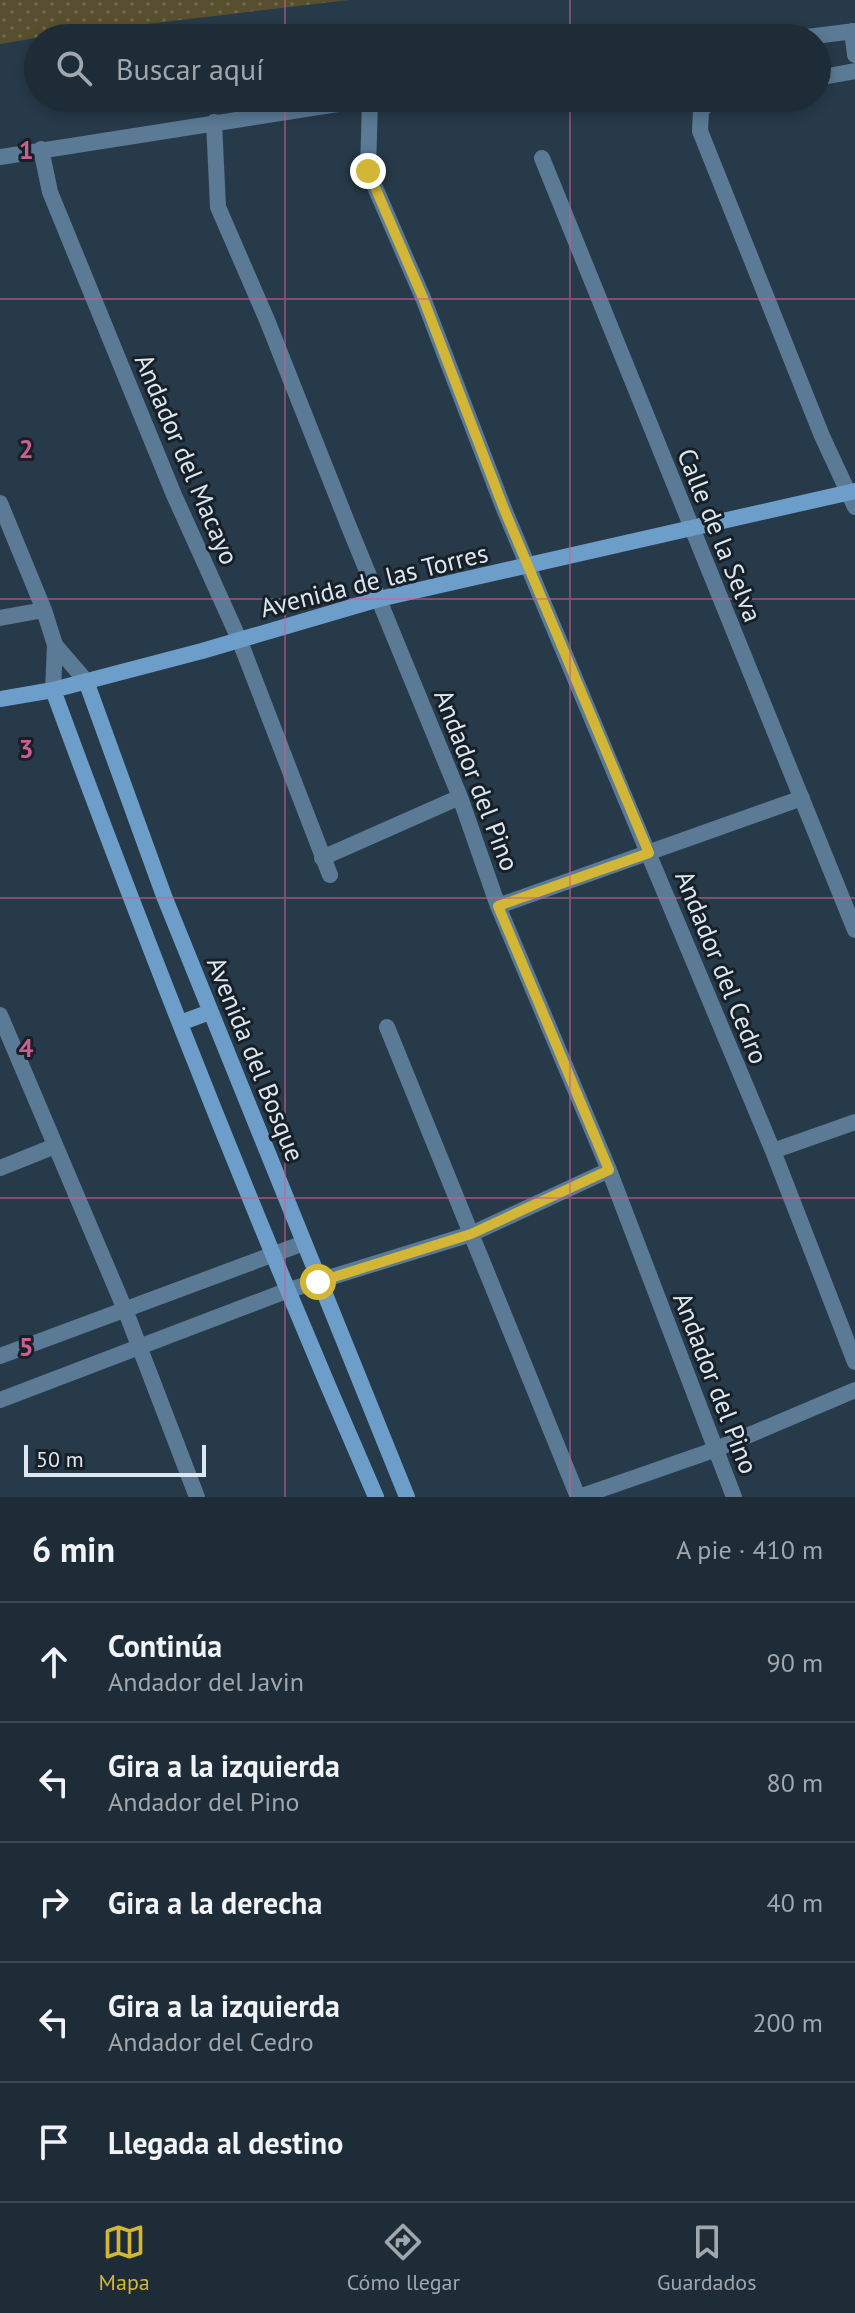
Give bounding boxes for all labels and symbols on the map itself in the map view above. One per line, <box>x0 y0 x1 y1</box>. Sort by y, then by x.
text: 1 <box>19 133 33 166</box>
route end <box>350 153 386 189</box>
street label: Andador del Macayo <box>128 349 246 569</box>
text: 2 <box>19 432 33 465</box>
street label: Calle de la Selva <box>670 443 770 627</box>
street label: Avenida de las Torres <box>257 536 491 624</box>
street label: Andador del Pino <box>427 685 527 875</box>
text: 3 <box>19 732 33 765</box>
street label: Andador del Cedro <box>668 865 776 1069</box>
street label: Avenida del Bosque <box>200 952 312 1166</box>
text: 4 <box>19 1031 34 1064</box>
route start <box>300 1264 336 1300</box>
street label: Andador del Pino <box>666 1288 766 1478</box>
text: 5 <box>19 1330 33 1363</box>
scale bar <box>24 1441 206 1477</box>

